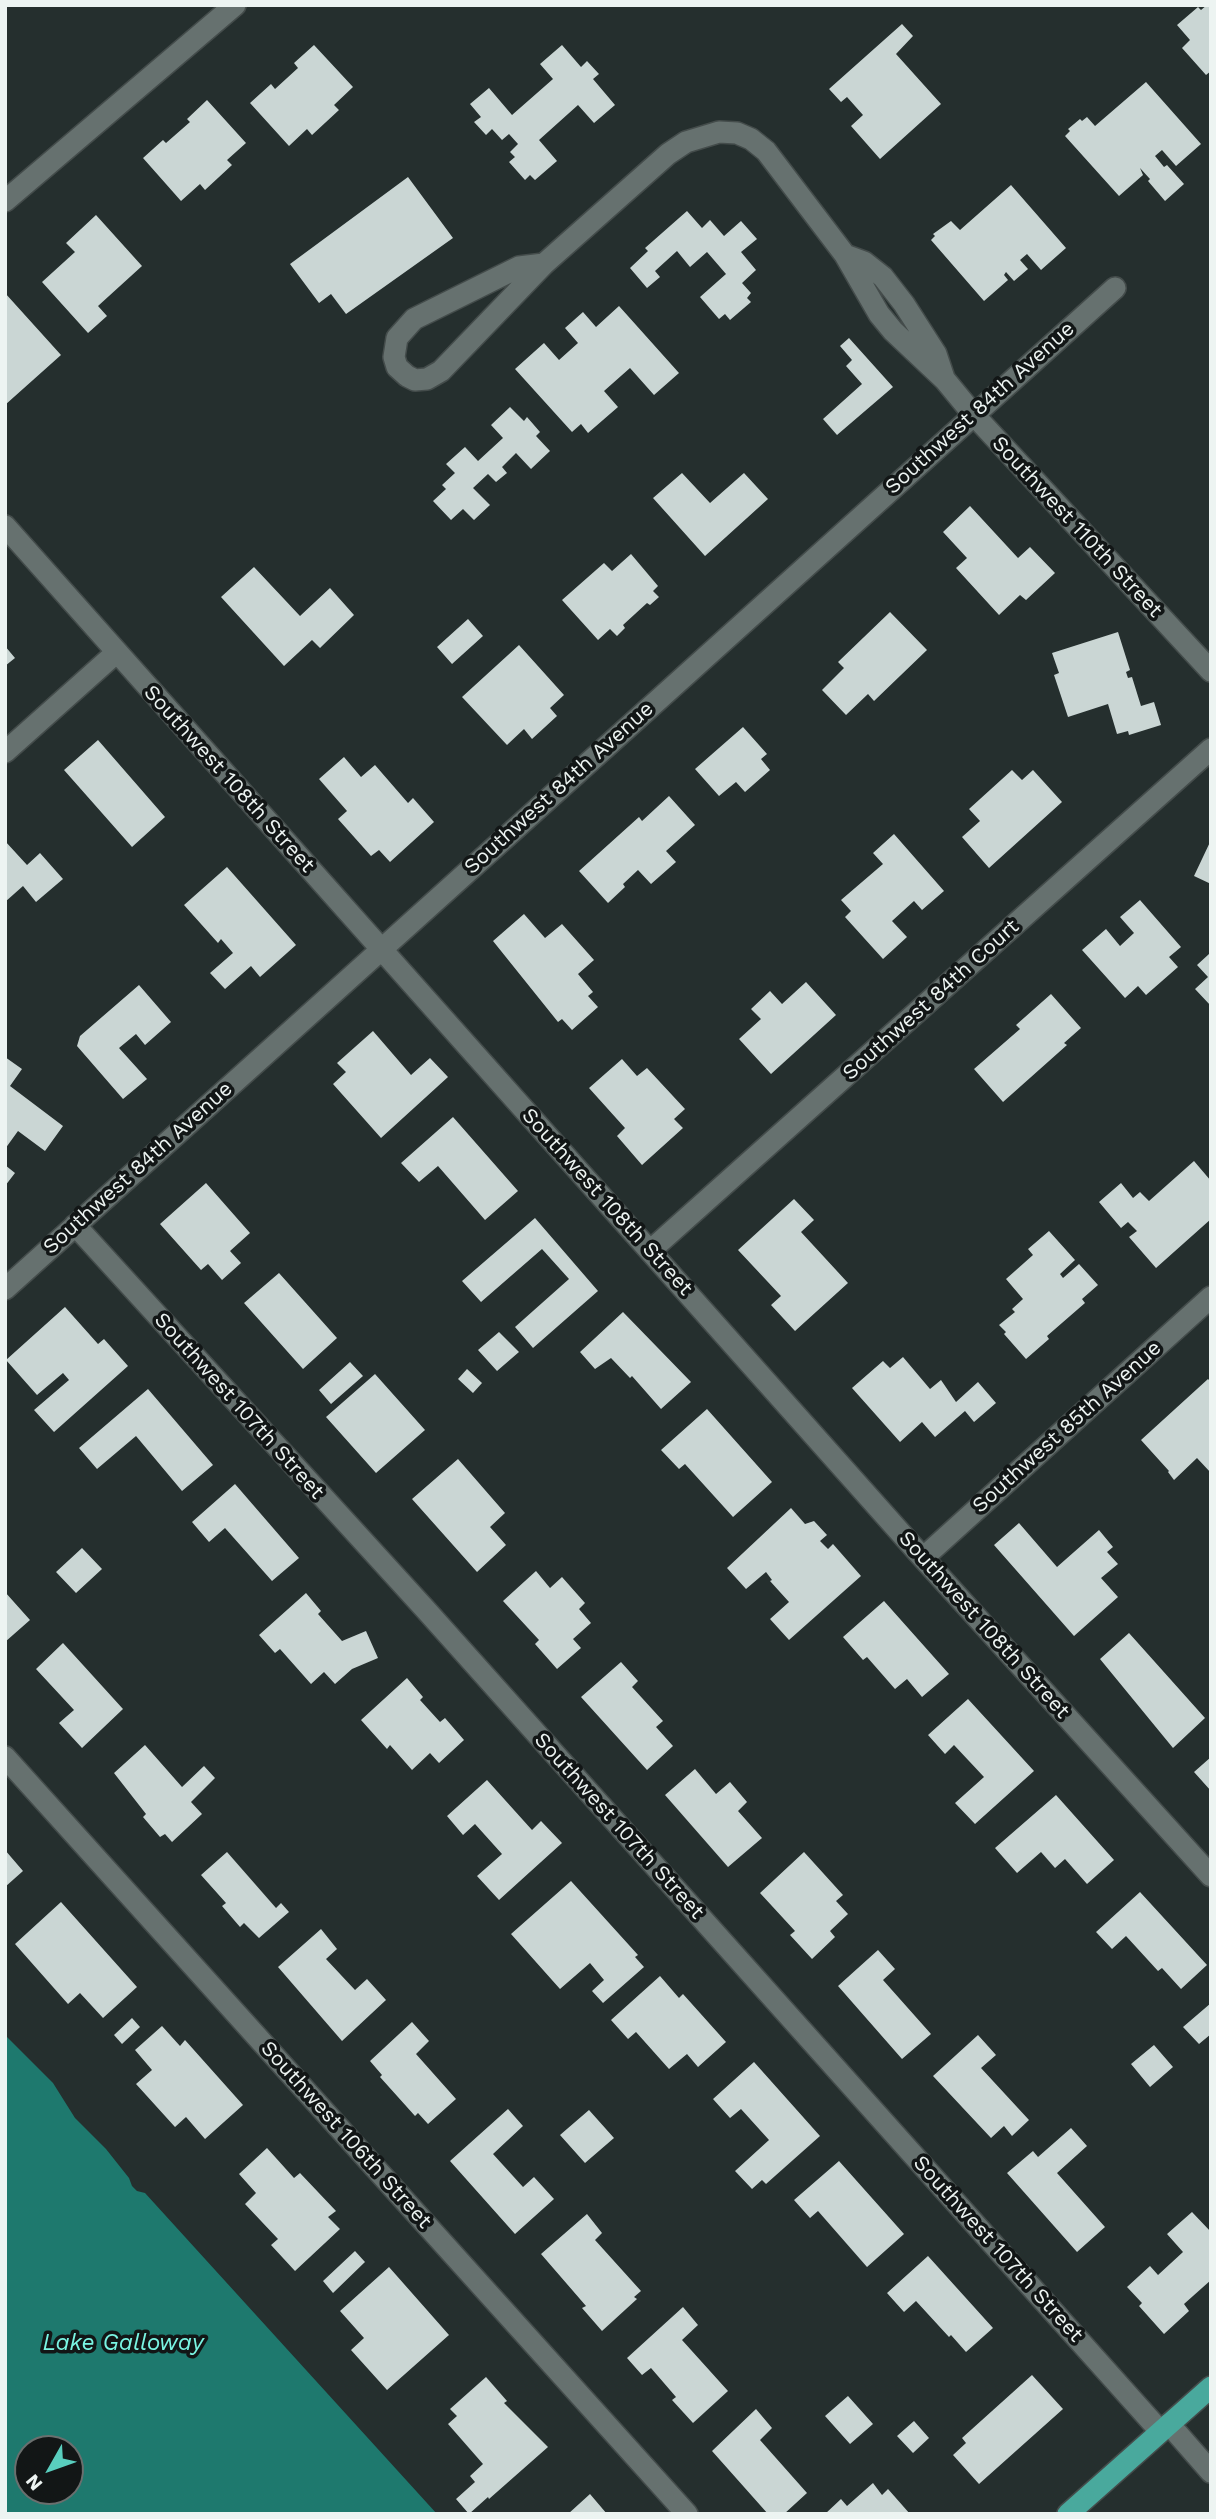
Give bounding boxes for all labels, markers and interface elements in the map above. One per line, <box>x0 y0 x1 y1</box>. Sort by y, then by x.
street label: Southwest 84th Avenue <box>880 316 1080 500</box>
street label: Southwest 110th Street <box>986 431 1168 623</box>
street label: Southwest 108th Street <box>138 680 320 878</box>
street label: Southwest 84th Avenue <box>459 696 659 880</box>
street label: Southwest 84th Court <box>838 914 1024 1086</box>
street label: Southwest 84th Avenue <box>38 1076 238 1260</box>
street label: Southwest 108th Street <box>516 1103 698 1301</box>
street label: Southwest 107th Street <box>149 1308 329 1504</box>
street label: Southwest 85th Avenue <box>967 1336 1167 1518</box>
street label: Southwest 108th Street <box>893 1526 1075 1724</box>
street label: Southwest 107th Street <box>529 1728 709 1924</box>
street label: Southwest 106th Street <box>255 2036 437 2234</box>
street label: Southwest 107th Street <box>908 2151 1088 2347</box>
water label: Lake Galloway <box>42 2329 204 2357</box>
north arrow <box>14 2435 84 2505</box>
text: N <box>21 2470 47 2495</box>

